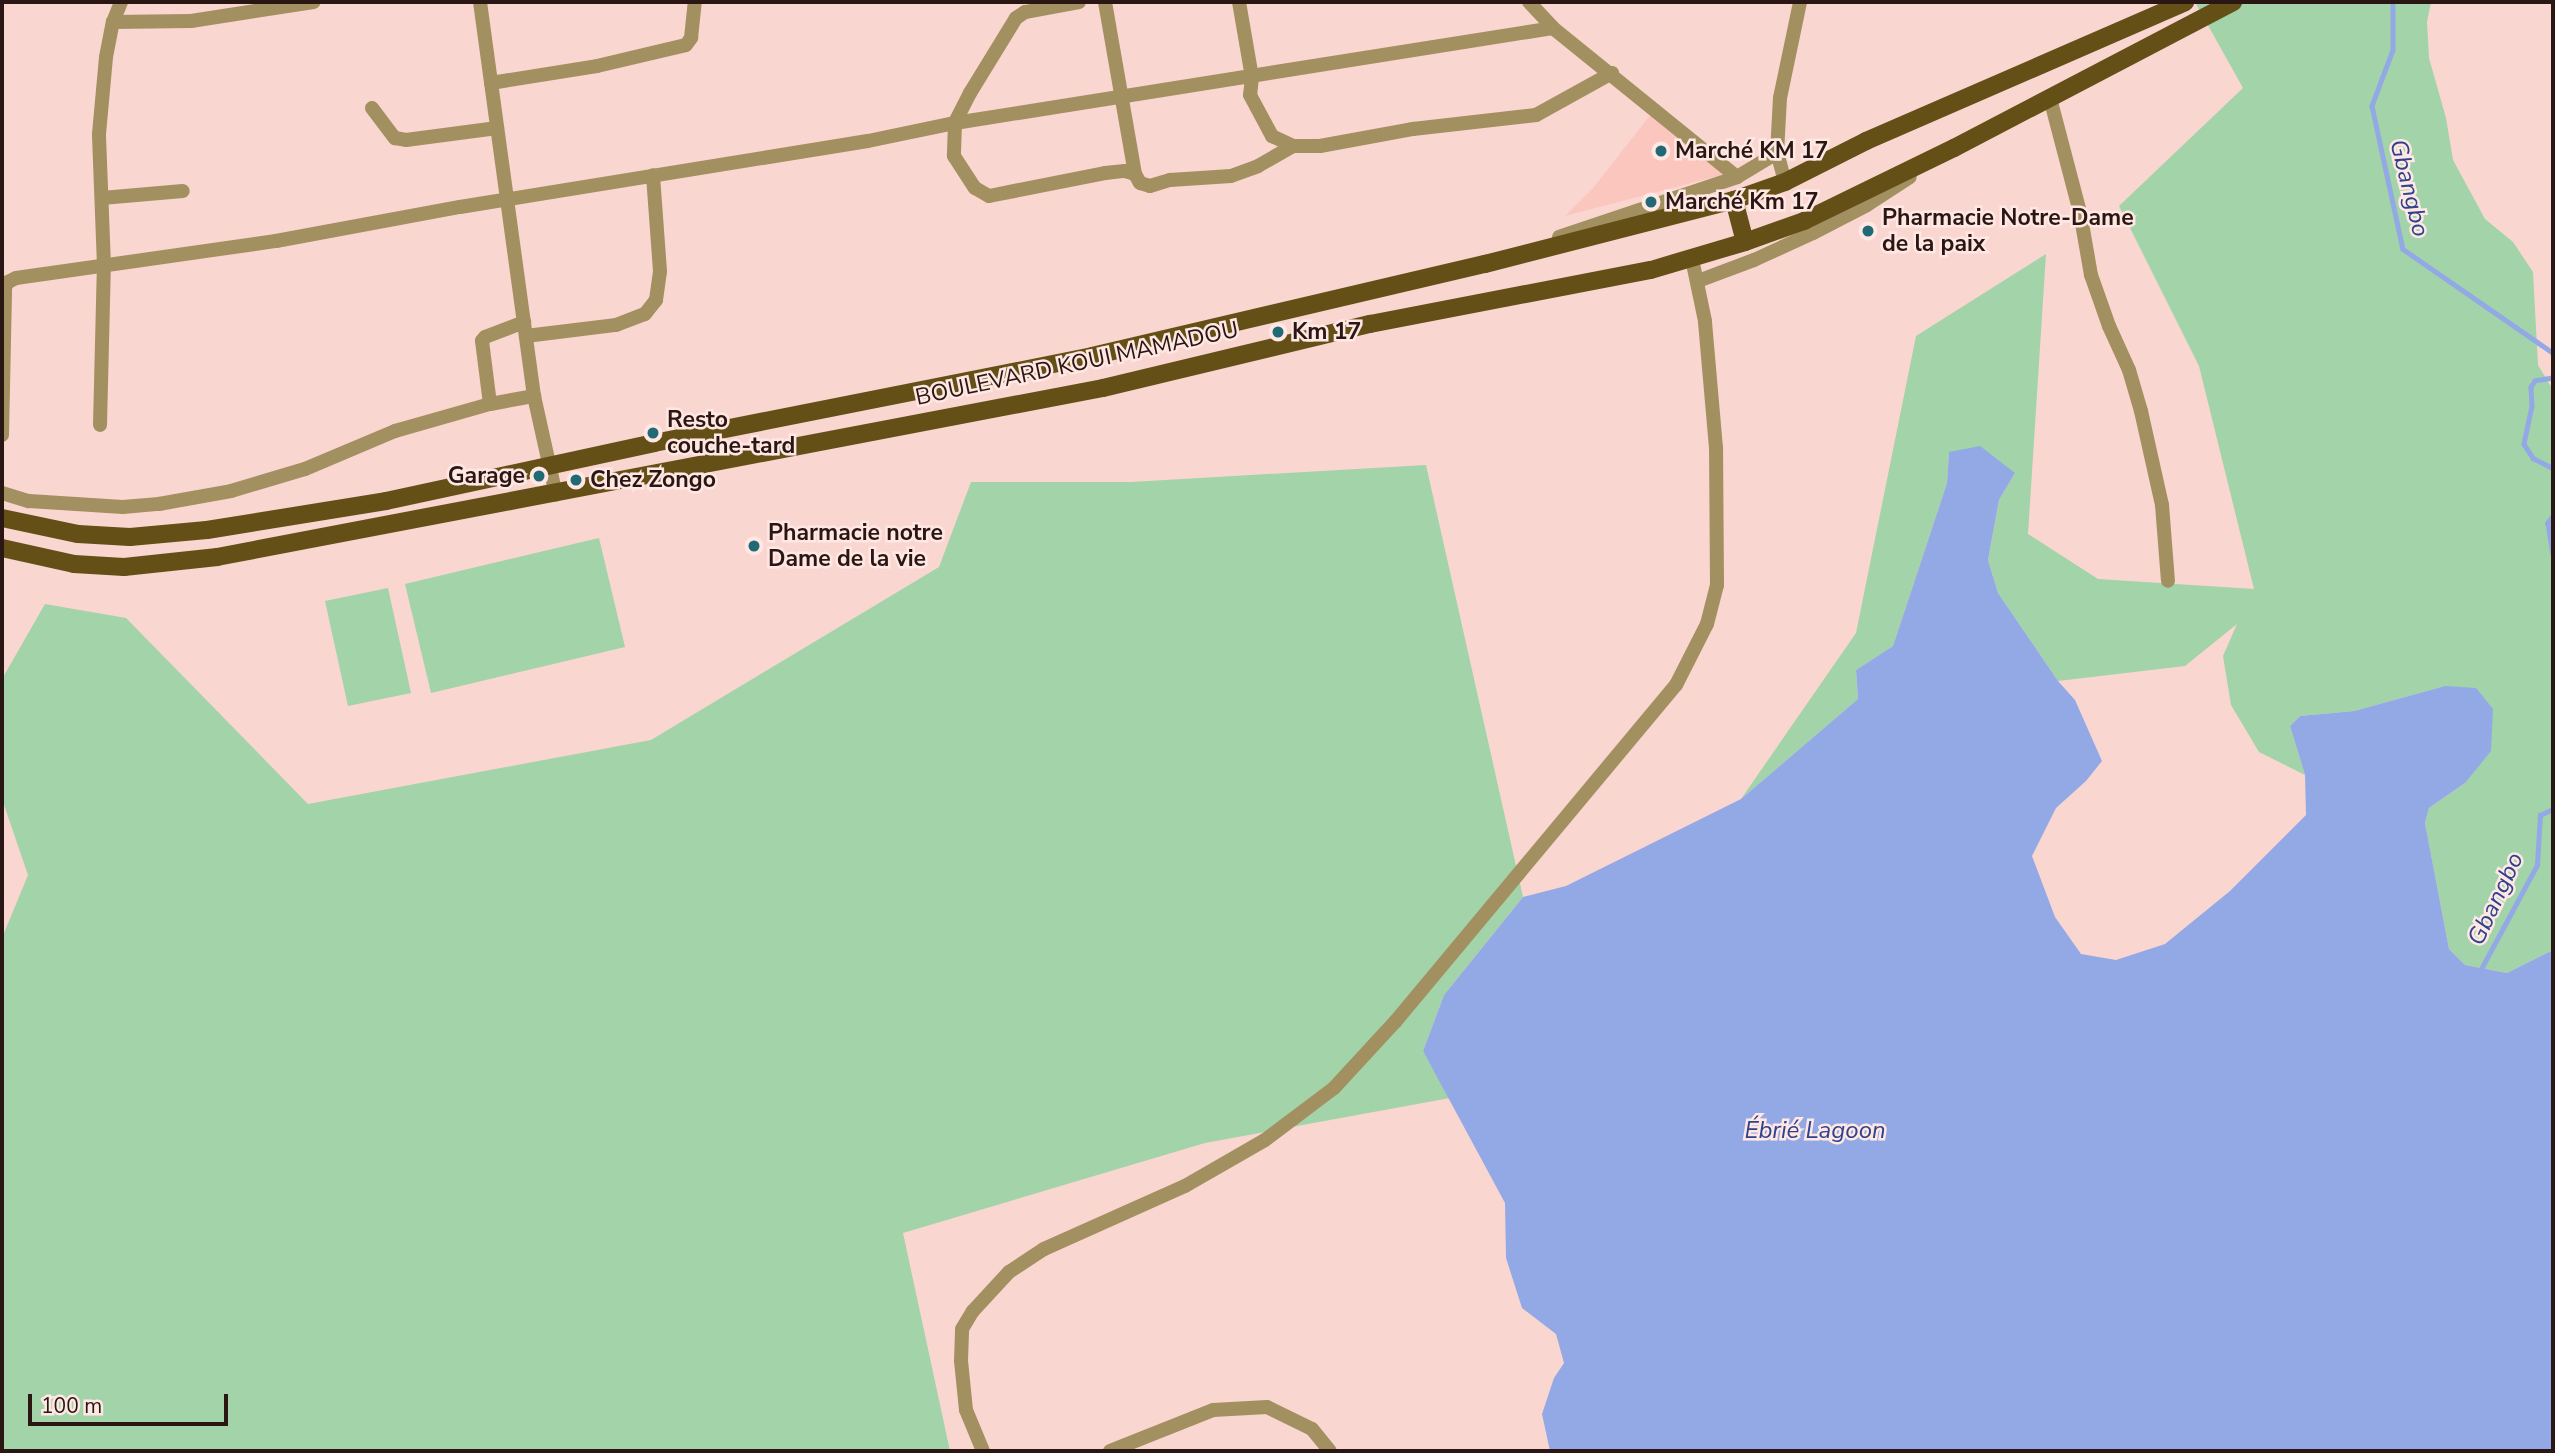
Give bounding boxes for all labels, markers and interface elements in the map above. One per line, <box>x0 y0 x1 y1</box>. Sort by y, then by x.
water label: Gbangbo <box>2383 136 2435 240</box>
place label: Marché KM 17 <box>1675 137 1828 165</box>
marker: Marché KM 17 <box>1653 143 1669 159</box>
place label: Marché Km 17 <box>1665 188 1819 216</box>
marker: Marché Km 17 <box>1643 194 1659 210</box>
place label: Pharmacie Notre-Dame de la paix <box>1882 204 2134 258</box>
marker: Pharmacie Notre-Dame de la paix <box>1860 223 1876 239</box>
street label: BOULEVARD KOUI MAMADOU <box>913 316 1241 412</box>
place label: Km 17 <box>1292 318 1361 346</box>
marker: Km 17 <box>1270 324 1286 340</box>
place label: Resto couche-tard <box>667 406 795 460</box>
marker: Resto couche-tard <box>645 425 661 441</box>
place label: Garage <box>448 462 525 490</box>
place label: Chez Zongo <box>590 466 716 494</box>
marker: Garage <box>531 468 547 484</box>
marker: Chez Zongo <box>568 472 584 488</box>
place label: Pharmacie notre Dame de la vie <box>768 519 943 573</box>
marker: Pharmacie notre Dame de la vie <box>746 538 762 554</box>
water label: Gbangbo <box>2462 848 2530 950</box>
water label: Ébrié Lagoon <box>1744 1117 1886 1145</box>
scale bar <box>32 1380 231 1424</box>
text: 100 m <box>41 1392 102 1420</box>

